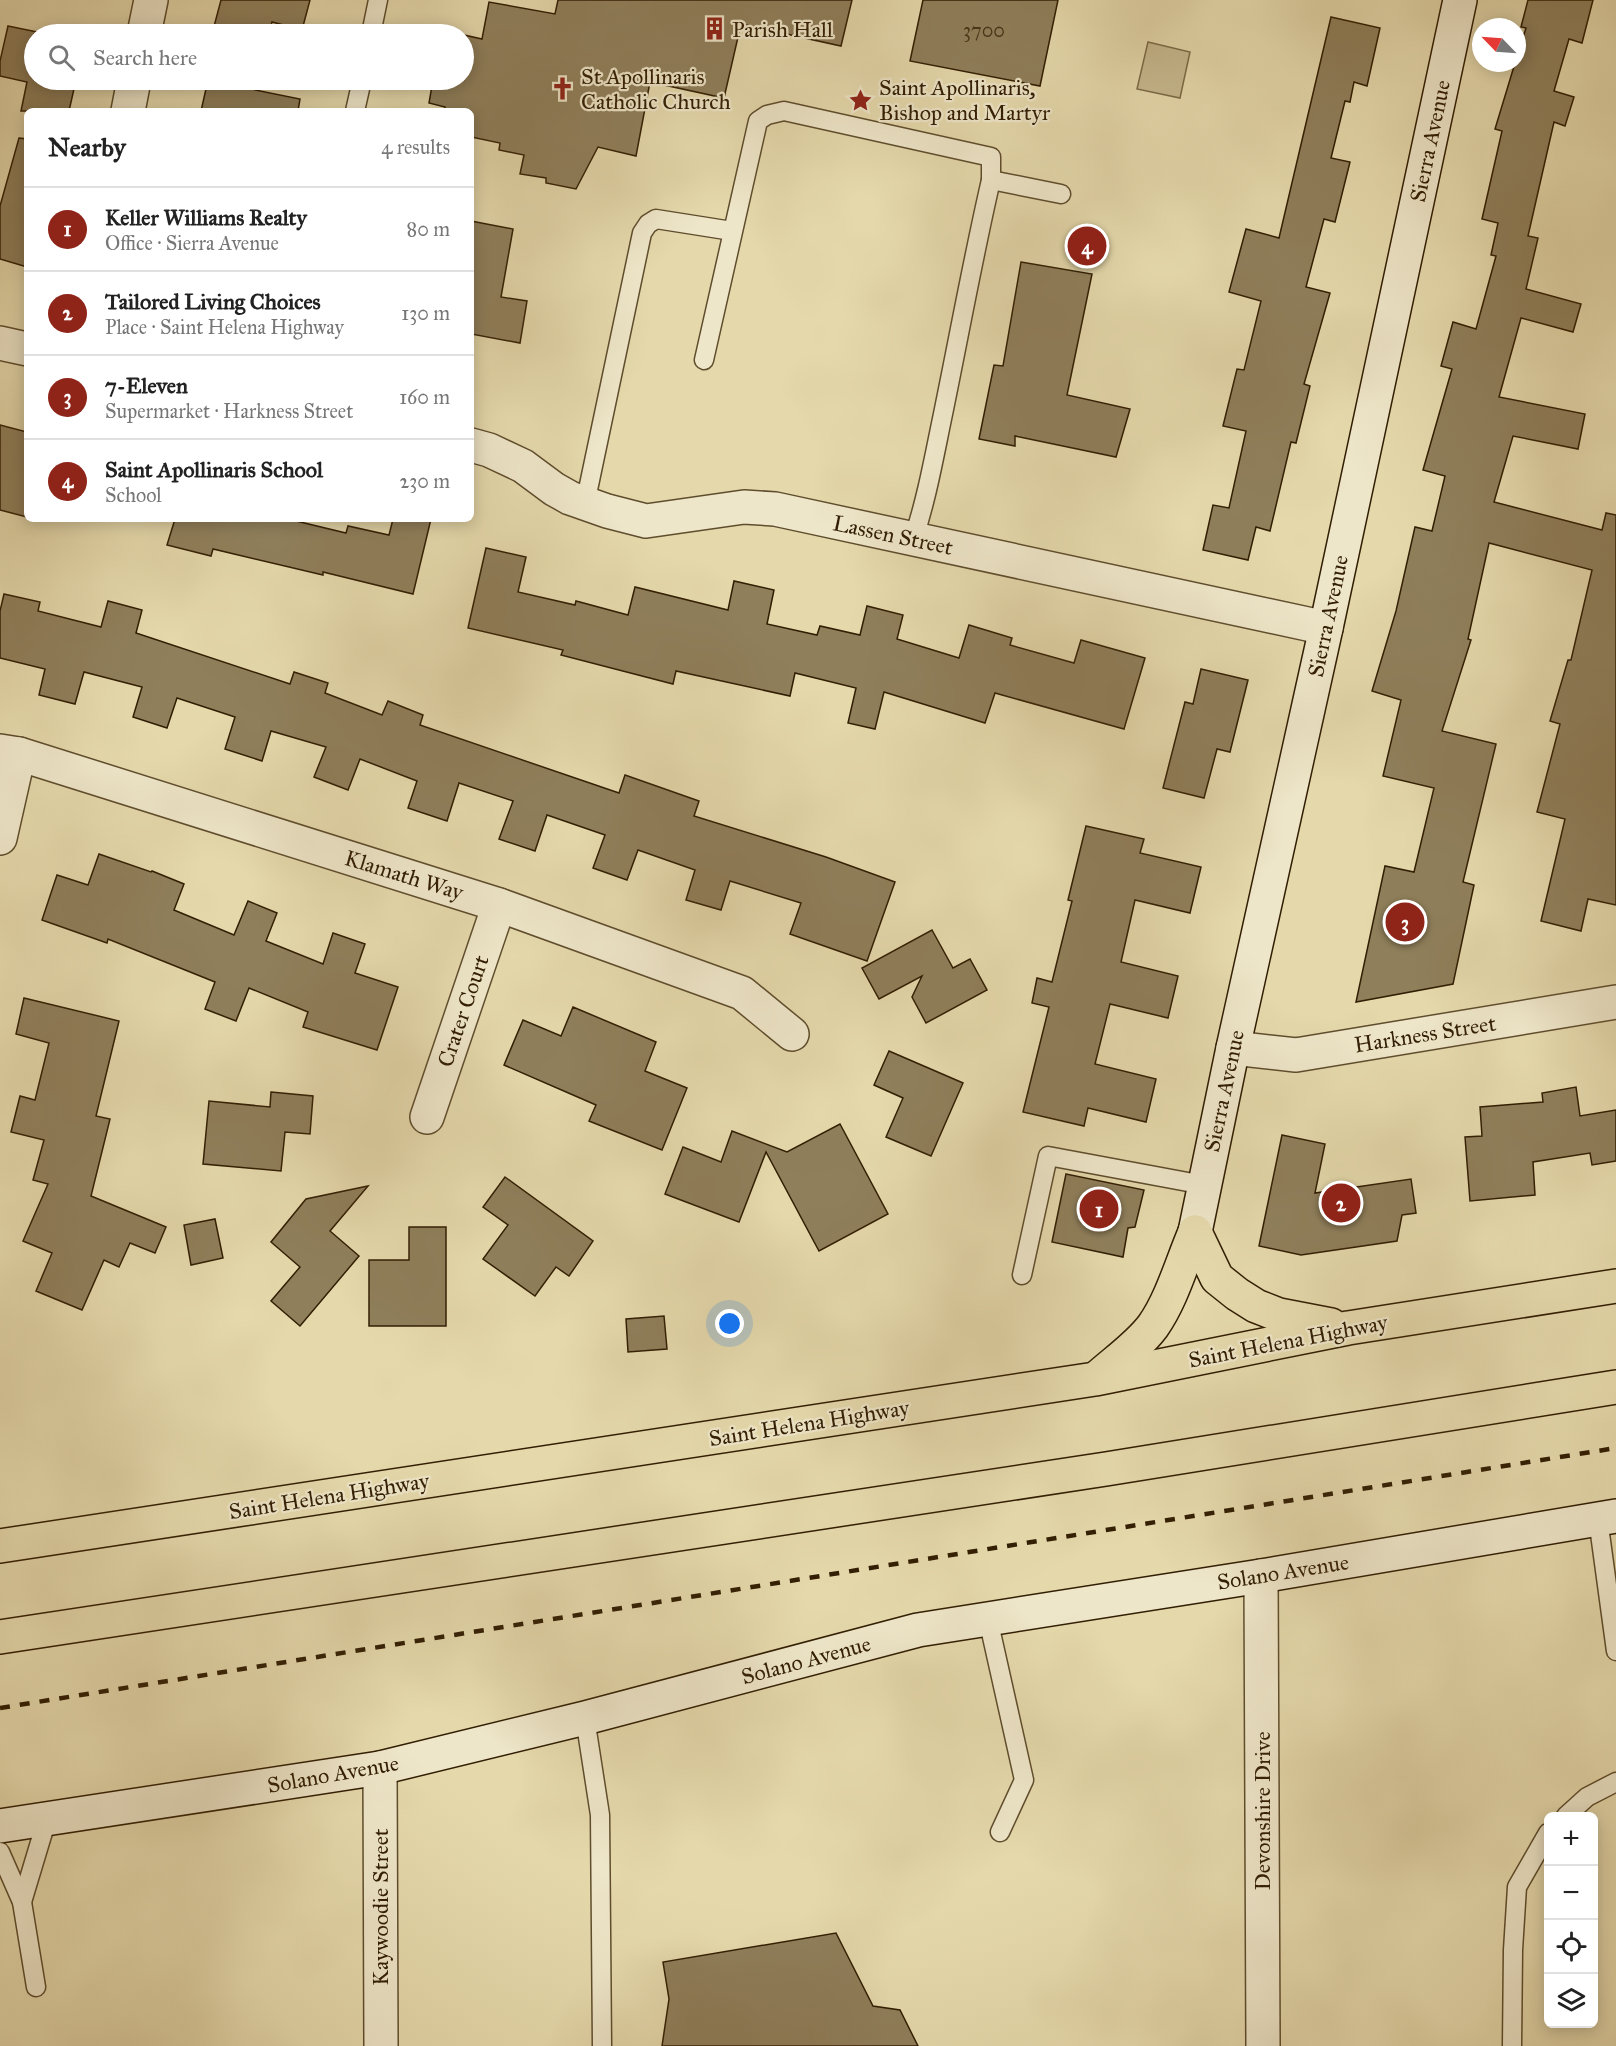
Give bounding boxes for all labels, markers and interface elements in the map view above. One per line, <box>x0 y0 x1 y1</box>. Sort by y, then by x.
building icon: Parish Hall <box>701 16 727 42</box>
place label: Parish Hall <box>732 16 833 43</box>
house number: 3700 <box>963 18 1005 42</box>
north arrow <box>1472 18 1526 72</box>
search box <box>24 24 474 90</box>
icon: search <box>45 41 78 74</box>
text: Search here <box>93 44 197 71</box>
place label: St Apollinaris Catholic Church <box>581 63 731 115</box>
place label: Saint Apollinaris, Bishop and Martyr <box>879 74 1051 126</box>
church icon: St Apollinaris Catholic Church <box>550 76 576 102</box>
street label: Sierra Avenue <box>1404 77 1456 205</box>
place icon: Saint Apollinaris, Bishop and Martyr <box>848 87 874 113</box>
text: Nearby <box>48 131 126 163</box>
text: 4 results <box>381 135 450 159</box>
text: Keller Williams Realty <box>105 204 307 231</box>
text: 1 <box>64 217 71 241</box>
text: 80 m <box>407 217 450 241</box>
pin: 4 <box>1068 224 1106 268</box>
text: Office · Sierra Avenue <box>105 231 279 255</box>
text: Tailored Living Choices <box>105 288 321 315</box>
text: 2 <box>63 301 72 325</box>
text: 130 m <box>401 301 450 325</box>
text: Place · Saint Helena Highway <box>105 315 344 339</box>
text: 7-Eleven <box>105 372 188 399</box>
text: 3 <box>64 385 72 409</box>
text: 160 m <box>399 385 450 409</box>
text: Supermarket · Harkness Street <box>105 399 353 423</box>
text: Saint Apollinaris School <box>105 456 323 483</box>
text: 4 <box>62 469 73 493</box>
text: 230 m <box>399 469 450 493</box>
text: School <box>105 483 162 507</box>
street label: Lassen Street <box>830 509 956 561</box>
street label: Sierra Avenue <box>1302 552 1354 680</box>
street label: Klamath Way <box>341 844 467 906</box>
pin: 3 <box>1386 900 1424 944</box>
street label: Crater Court <box>431 951 495 1070</box>
street label: Harkness Street <box>1352 1009 1498 1059</box>
street label: Sierra Avenue <box>1198 1027 1250 1155</box>
pin: 2 <box>1322 1180 1360 1226</box>
pin: 1 <box>1080 1186 1118 1232</box>
street label: Saint Helena Highway <box>1186 1308 1391 1374</box>
your location <box>715 1309 744 1338</box>
street label: Saint Helena Highway <box>707 1394 912 1452</box>
street label: Saint Helena Highway <box>227 1467 432 1525</box>
street label: Solano Avenue <box>1215 1548 1351 1596</box>
street label: Solano Avenue <box>738 1630 874 1690</box>
street label: Devonshire Drive <box>1249 1731 1276 1891</box>
street label: Solano Avenue <box>265 1749 401 1799</box>
map controls <box>1544 1812 1598 2028</box>
button: + <box>1544 1812 1598 1866</box>
street label: Kaywoodie Street <box>367 1828 394 1986</box>
button: − <box>1544 1866 1598 1920</box>
button: locate <box>1544 1920 1598 1974</box>
button: layers <box>1544 1974 1598 2028</box>

